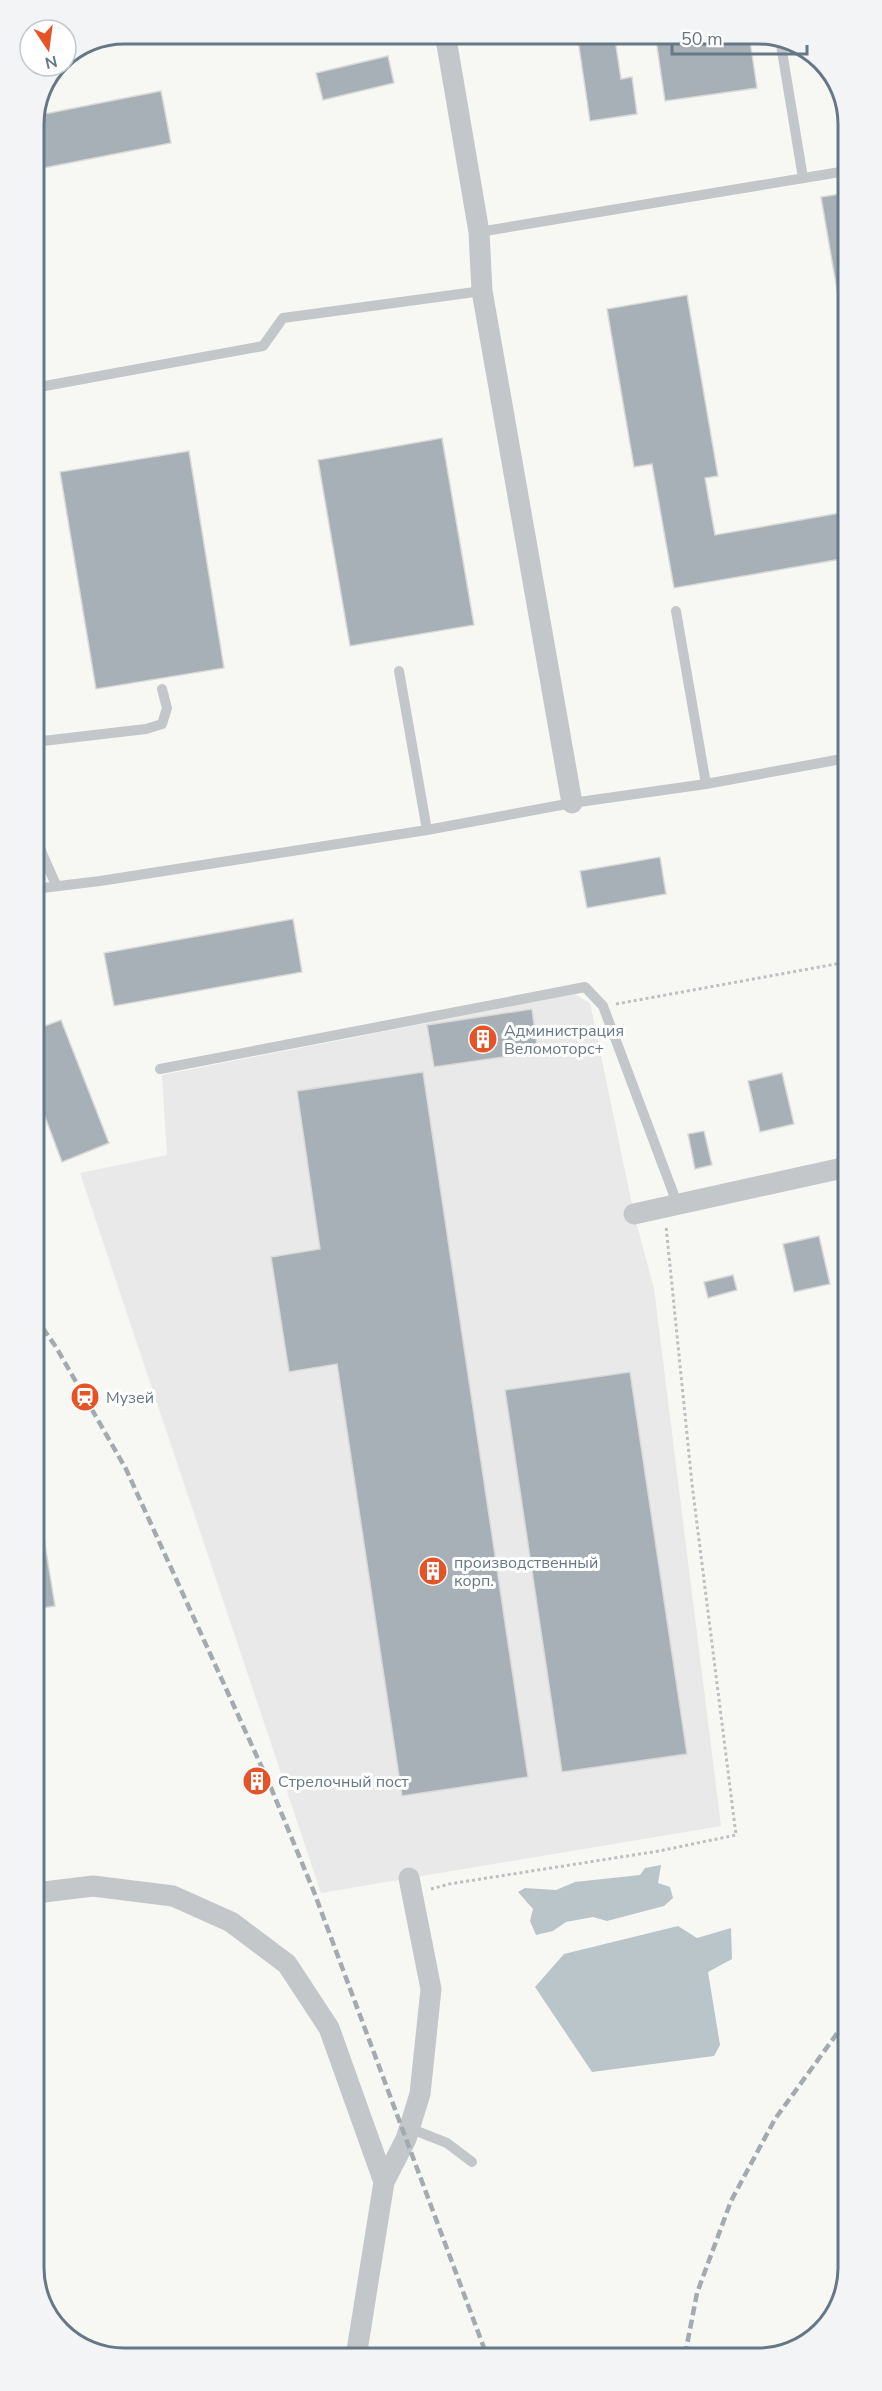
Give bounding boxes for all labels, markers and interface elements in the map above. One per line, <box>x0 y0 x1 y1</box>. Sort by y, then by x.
north arrow <box>18 18 78 78</box>
scale bar <box>672 18 807 56</box>
text: 50 m <box>681 27 723 51</box>
text: N <box>43 50 59 74</box>
place label: Администрация Веломоторс+ <box>504 1020 624 1060</box>
building icon: Администрация Веломоторс+ <box>467 1023 499 1055</box>
station icon: Музей <box>69 1381 101 1413</box>
place label: Музей <box>106 1387 154 1409</box>
place label: производственный корп. <box>454 1552 598 1592</box>
building icon: производственный корп. <box>417 1555 449 1587</box>
building icon: Стрелочный пост <box>241 1765 273 1797</box>
place label: Стрелочный пост <box>278 1771 410 1793</box>

